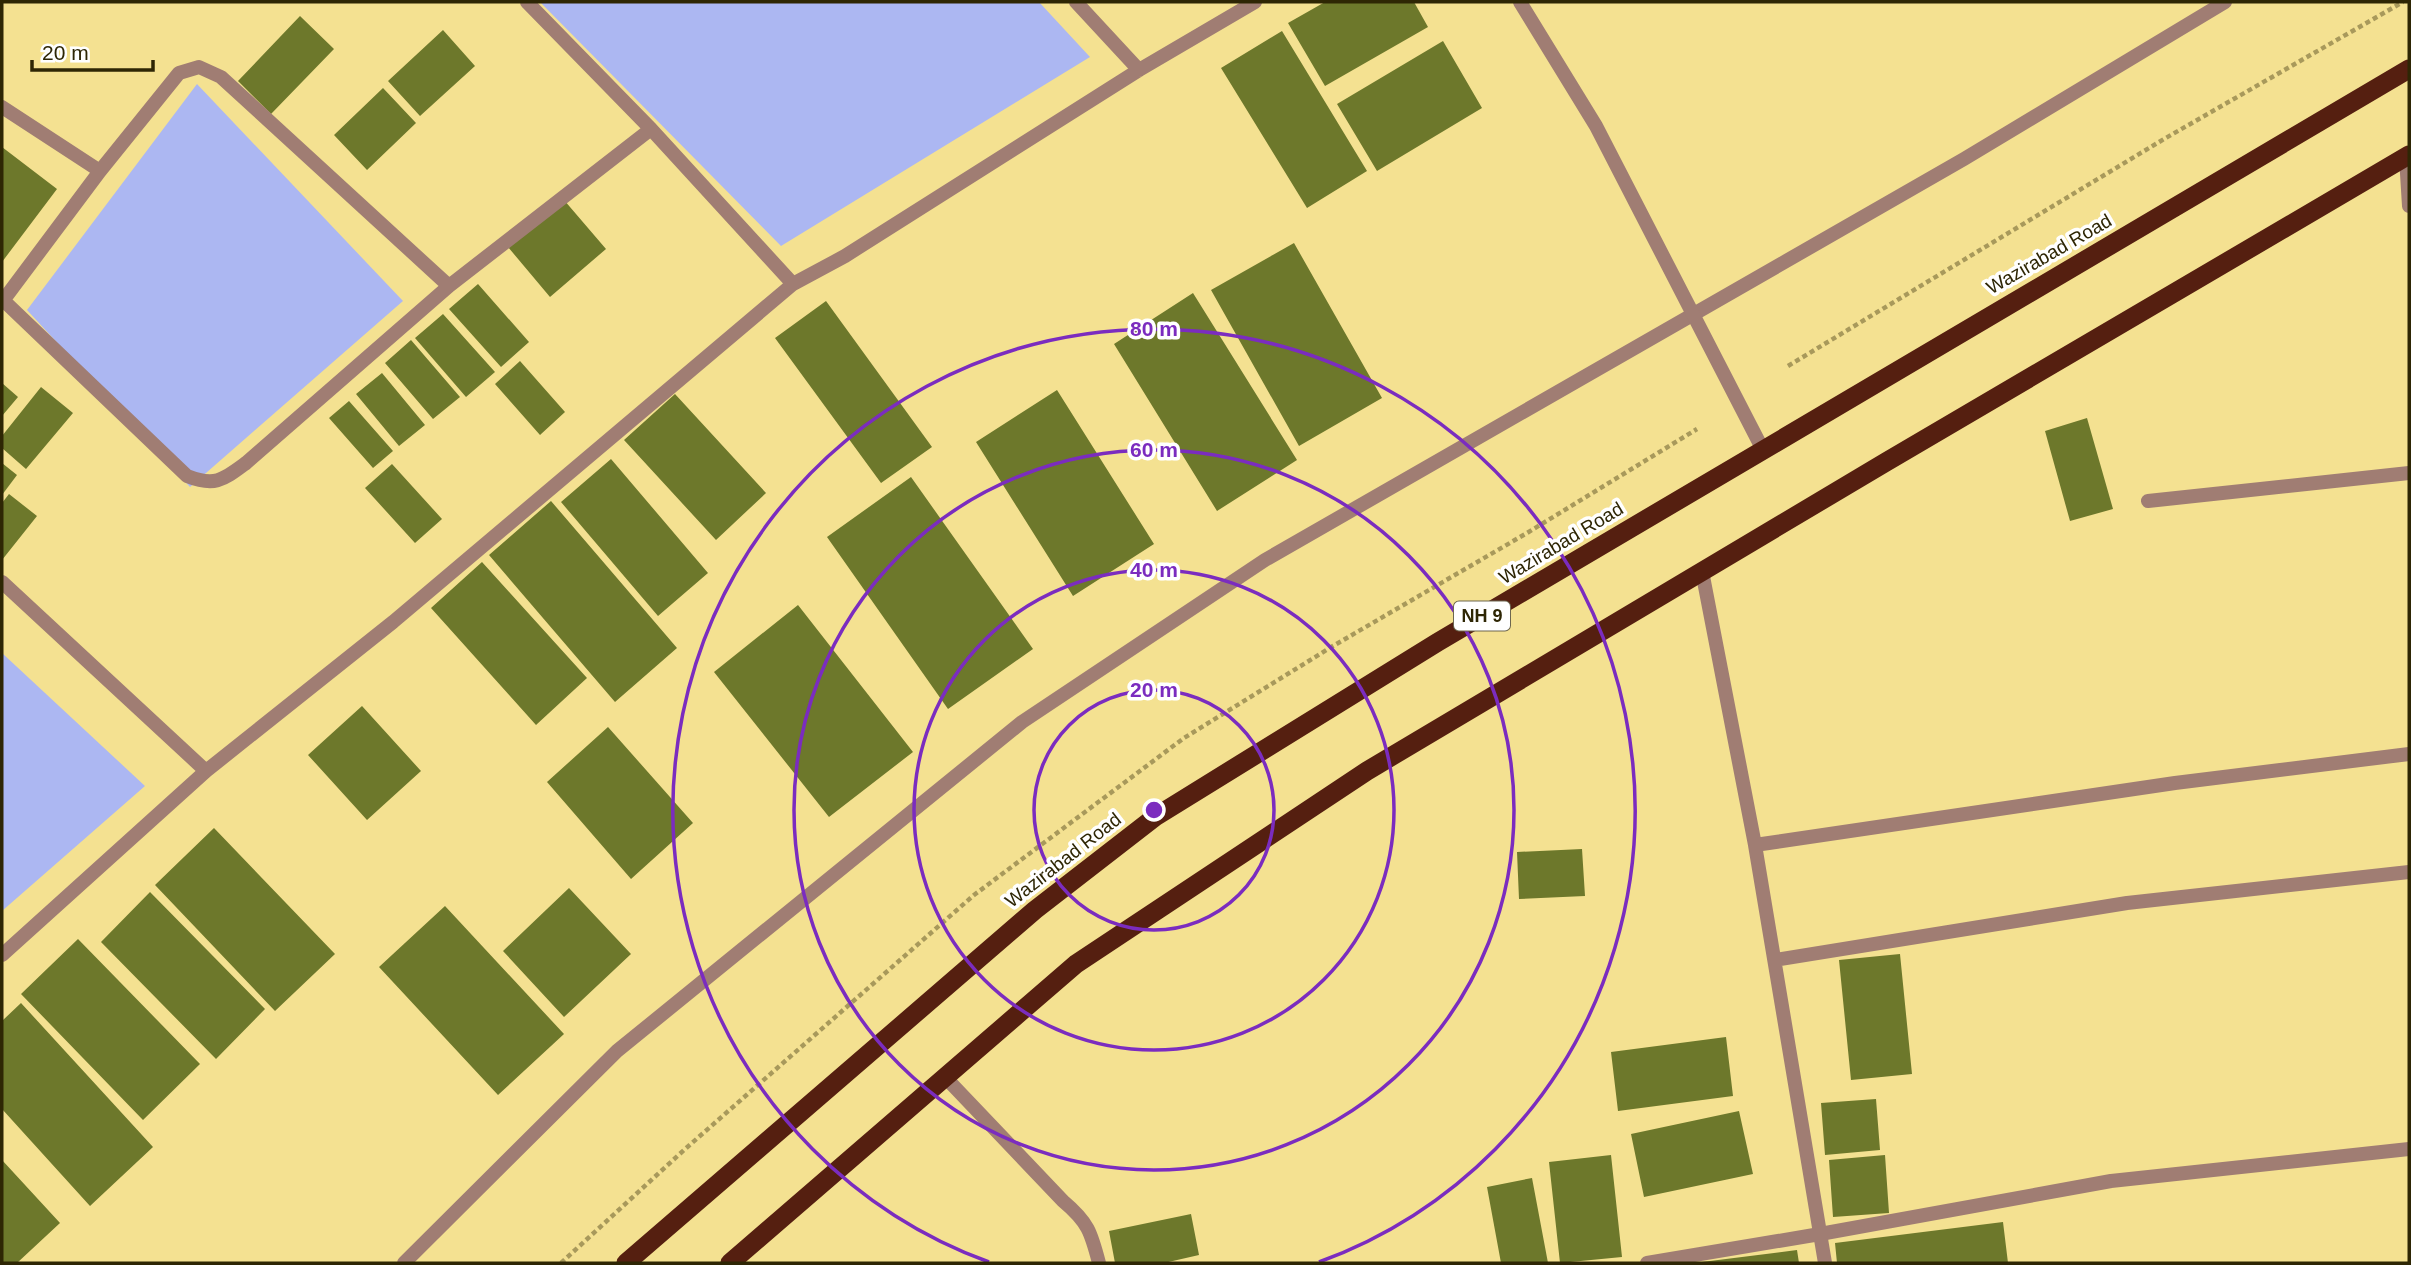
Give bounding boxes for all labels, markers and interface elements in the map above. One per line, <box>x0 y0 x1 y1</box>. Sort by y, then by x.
scale bar <box>32 28 152 72</box>
text: 20 m <box>42 41 89 64</box>
street label: Wazirabad Road <box>1983 210 2115 298</box>
text: 80 m <box>1130 317 1178 340</box>
text: 60 m <box>1130 438 1178 461</box>
street label: Wazirabad Road <box>1495 498 1627 588</box>
text: 40 m <box>1130 558 1178 581</box>
road number: NH 9 <box>1454 602 1510 630</box>
text: 20 m <box>1130 678 1178 701</box>
centre of rings <box>1142 798 1166 822</box>
street label: Wazirabad Road <box>1001 808 1125 912</box>

